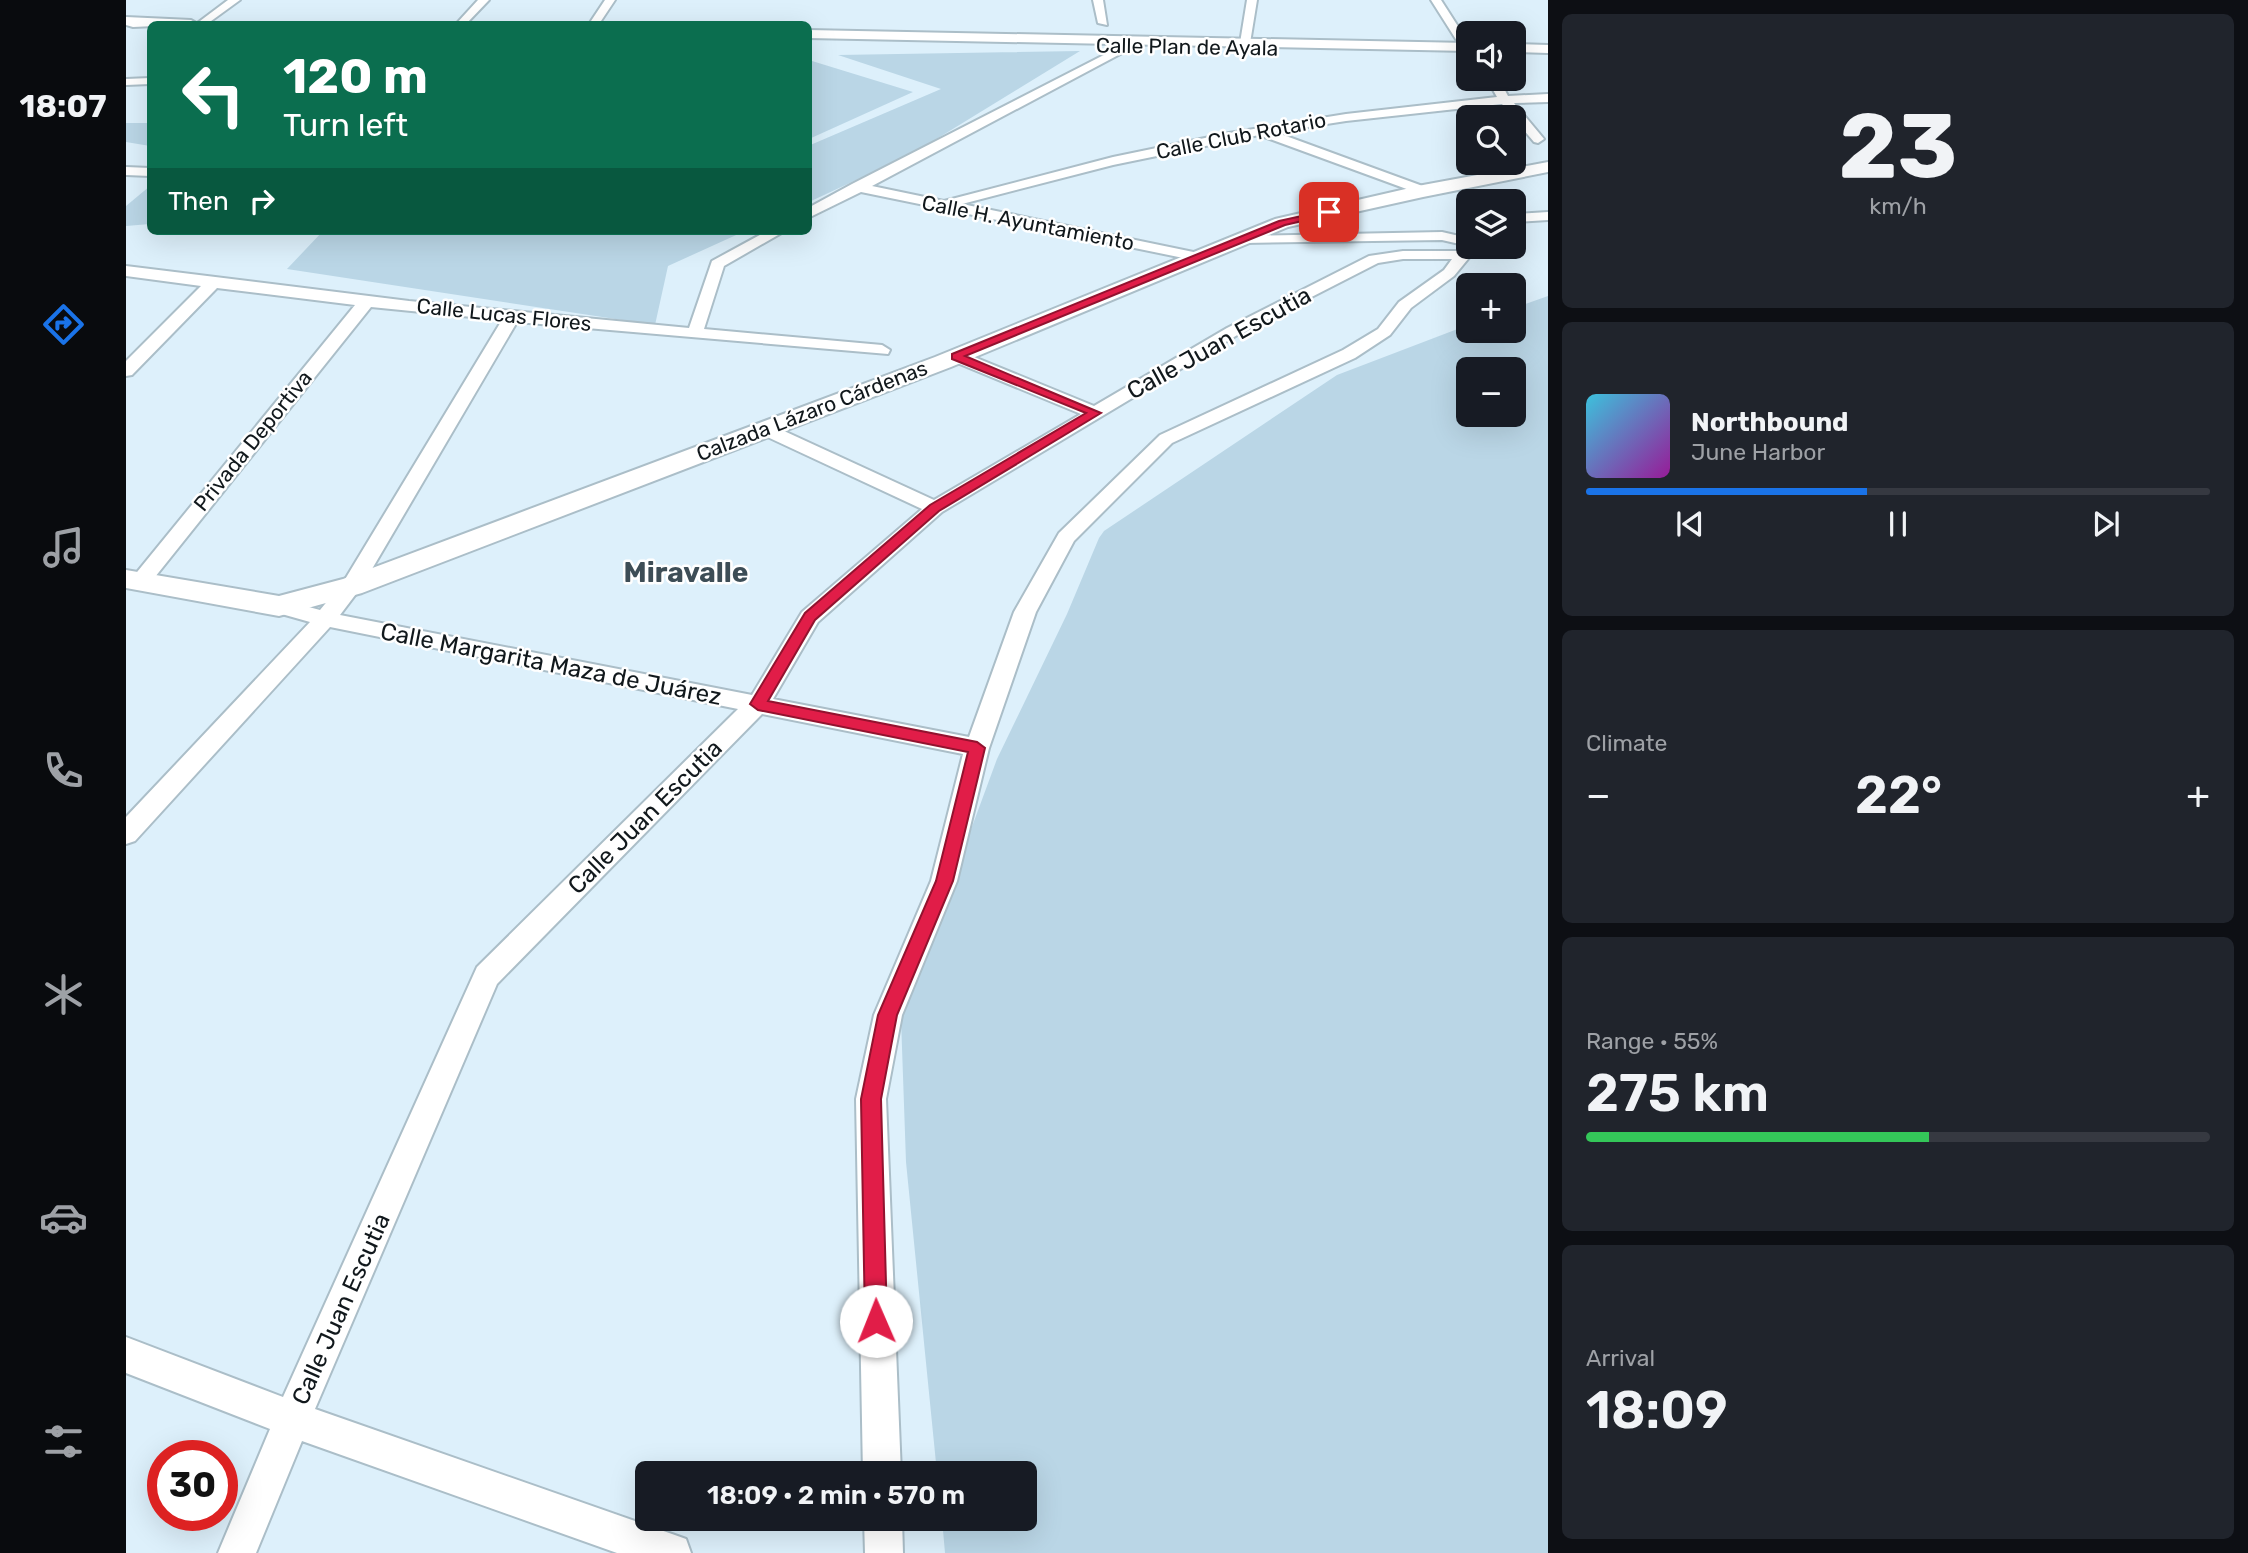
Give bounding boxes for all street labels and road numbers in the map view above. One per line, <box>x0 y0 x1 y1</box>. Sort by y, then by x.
street label: Calle Plan de Ayala <box>1096 32 1278 61</box>
street label: Calle Club Rotario <box>1154 107 1328 164</box>
street label: Calle H. Ayuntamiento <box>920 190 1136 255</box>
street label: Calle Juan Escutia <box>1122 281 1316 405</box>
street label: Calle Lucas Flores <box>415 293 593 336</box>
street label: Calzada Lázaro Cárdenas <box>693 355 931 466</box>
street label: Privada Deportiva <box>188 365 317 516</box>
street label: Calle Margarita Maza de Juárez <box>378 617 724 711</box>
street label: Calle Juan Escutia <box>562 734 728 900</box>
street label: Calle Juan Escutia <box>286 1209 396 1409</box>

